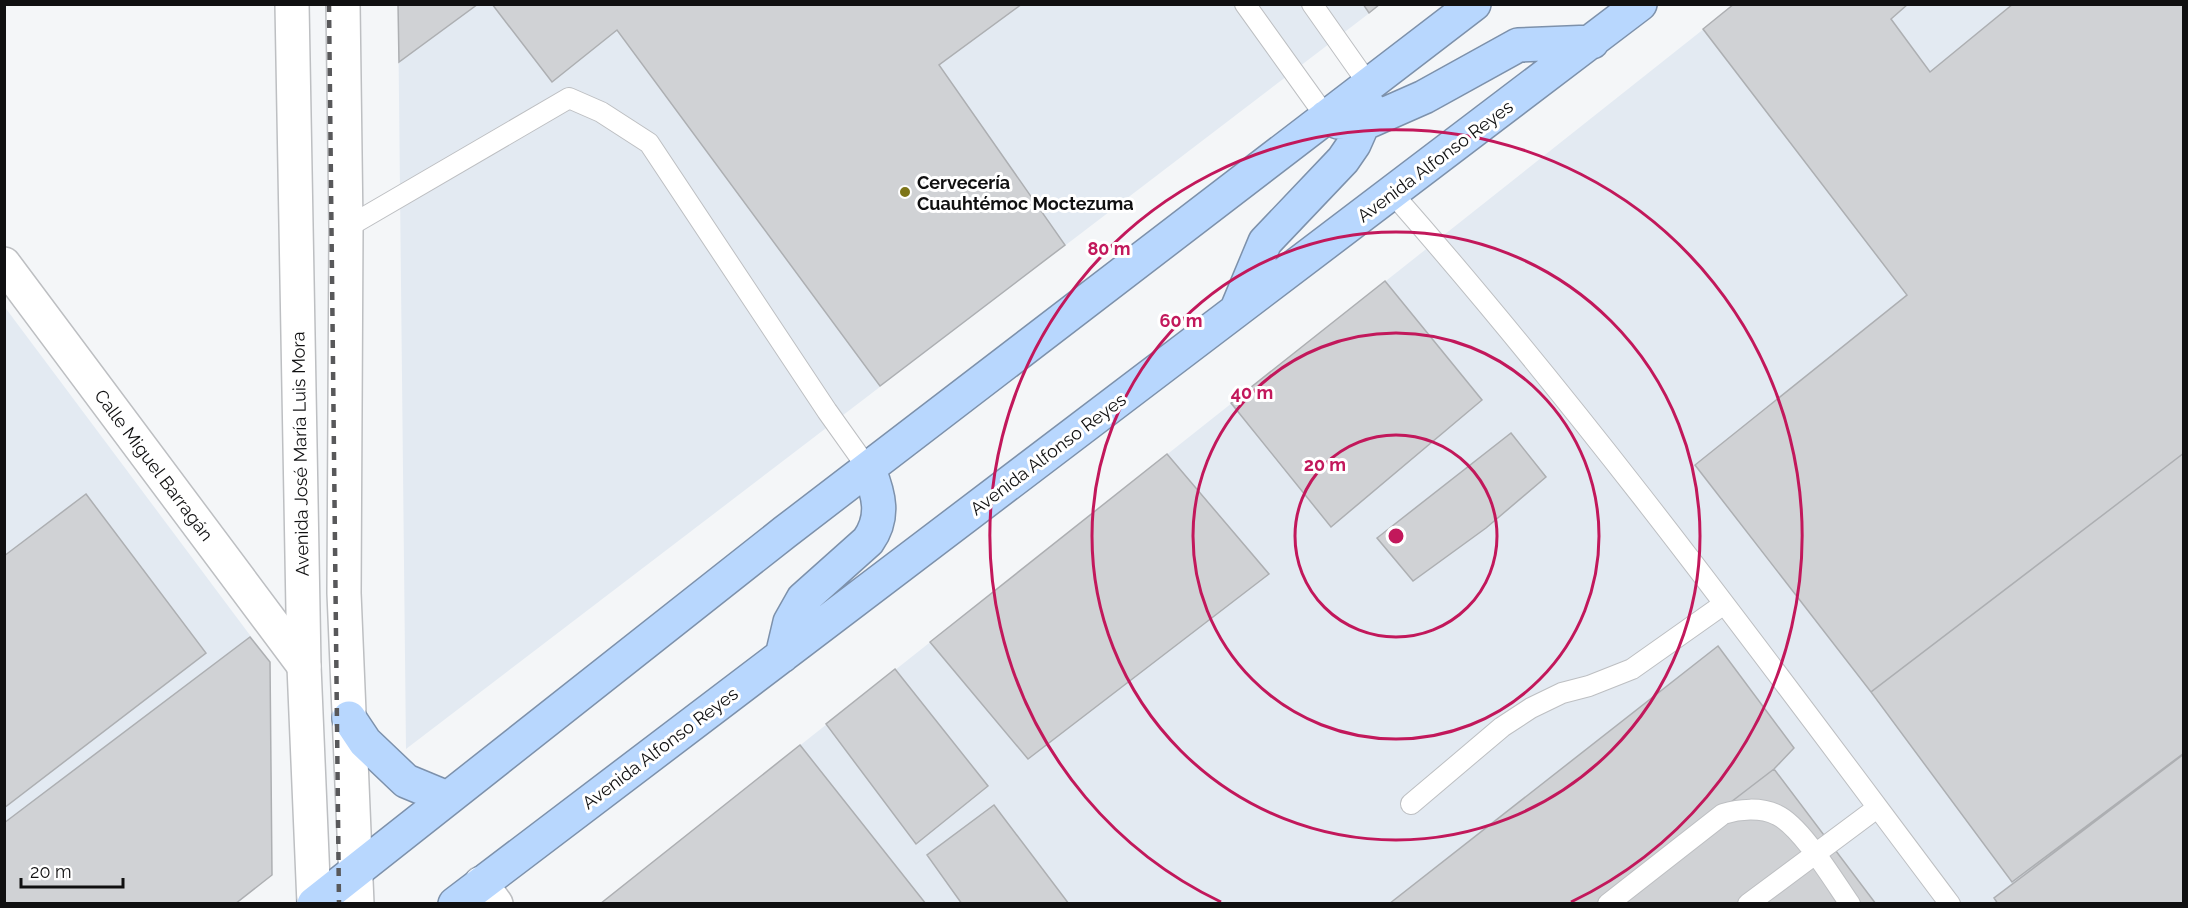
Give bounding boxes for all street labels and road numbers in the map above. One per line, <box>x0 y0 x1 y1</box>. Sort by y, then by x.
street label: Avenida Alfonso Reyes <box>1353 95 1517 226</box>
street label: Avenida José María Luis Mora <box>287 331 313 577</box>
street label: Calle Miguel Barragán <box>90 385 218 545</box>
street label: Avenida Alfonso Reyes <box>966 388 1130 519</box>
street label: Avenida Alfonso Reyes <box>578 682 742 813</box>

